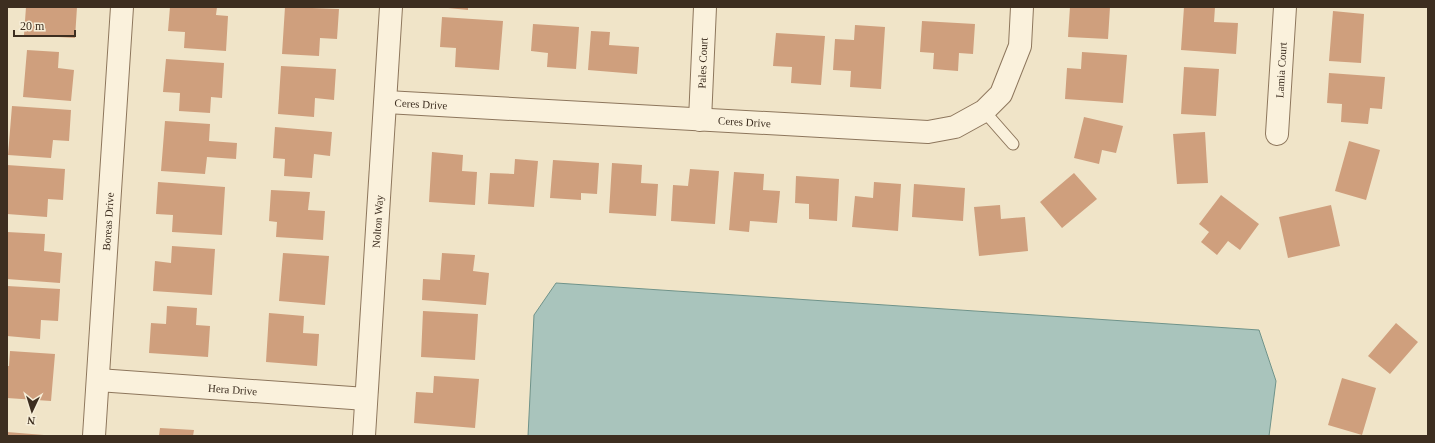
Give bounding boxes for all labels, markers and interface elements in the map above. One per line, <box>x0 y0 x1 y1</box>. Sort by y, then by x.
scale bar <box>14 12 75 38</box>
text: 20 m <box>20 19 45 33</box>
street label: Pales Court <box>695 37 710 89</box>
street label: Lamia Court <box>1273 42 1289 98</box>
street label: Ceres Drive <box>394 96 448 111</box>
street label: Ceres Drive <box>718 114 771 129</box>
street label: Boreas Drive <box>100 192 116 251</box>
street label: Nolton Way <box>370 194 385 248</box>
street label: Hera Drive <box>208 382 258 397</box>
north arrow <box>12 391 52 431</box>
text: N <box>27 415 36 427</box>

